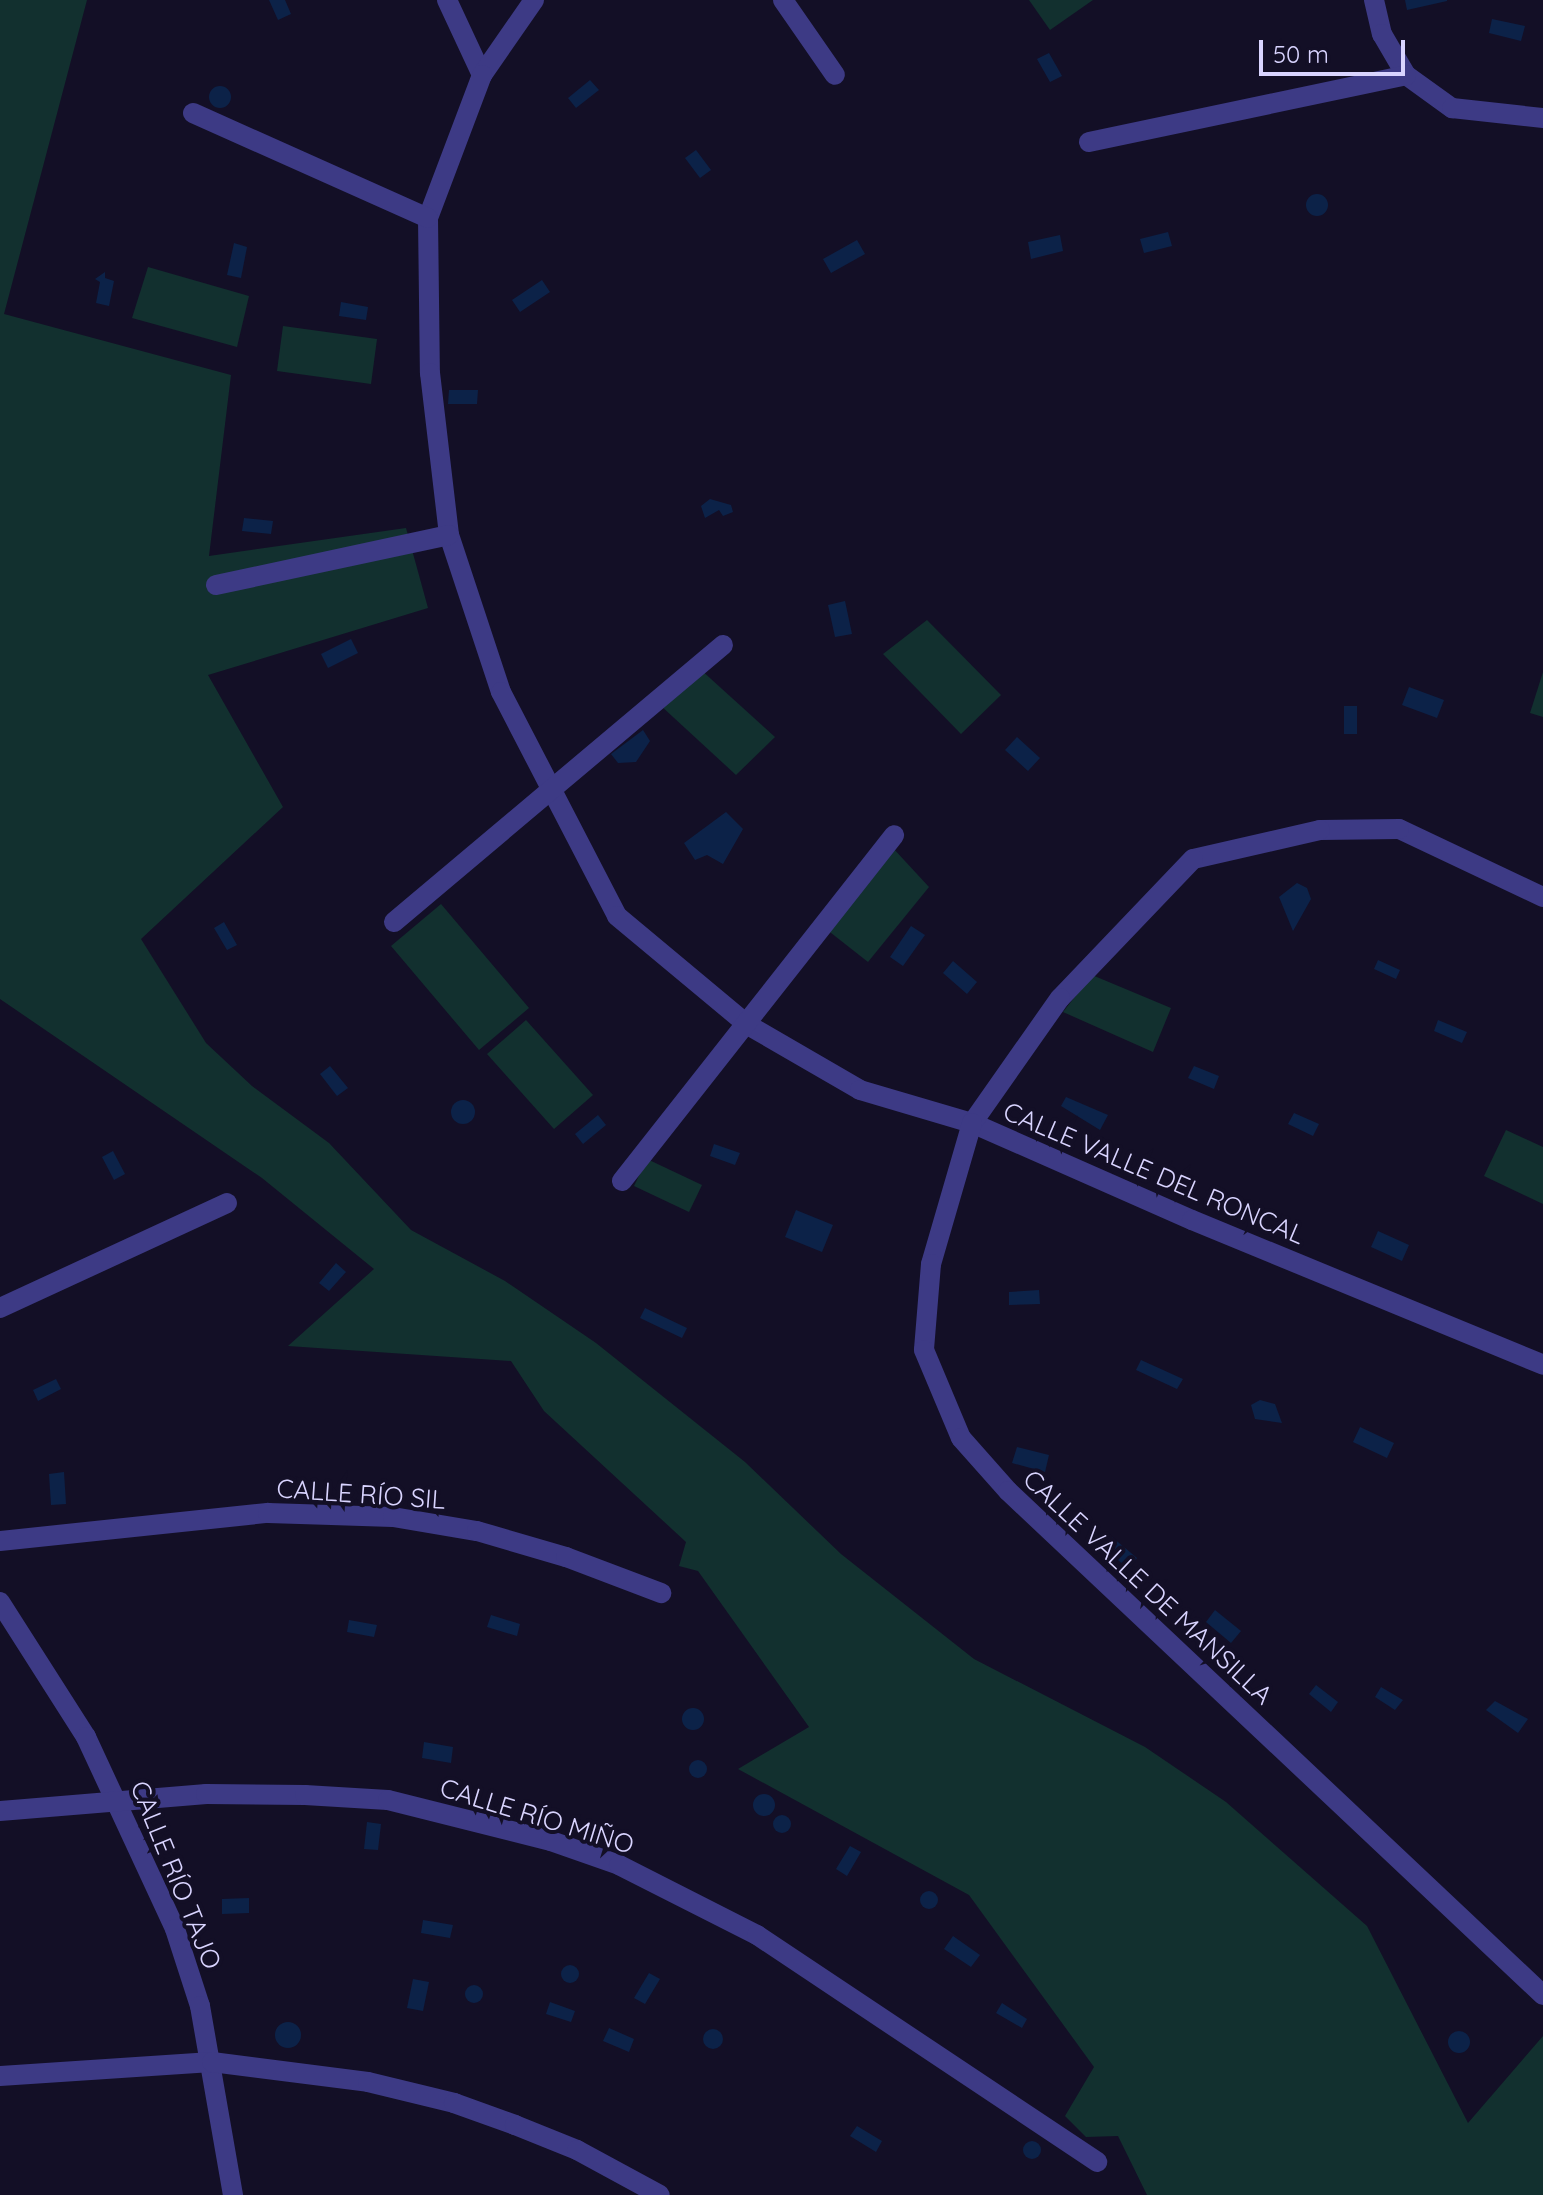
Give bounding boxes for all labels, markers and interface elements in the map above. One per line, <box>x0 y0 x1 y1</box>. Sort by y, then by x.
scale bar <box>1263 24 1409 74</box>
text: 50 m <box>1273 39 1329 69</box>
street label: CALLE VALLE DEL RONCAL <box>999 1095 1309 1251</box>
street label: CALLE VALLE DE MANSILLA <box>1017 1463 1279 1711</box>
street label: CALLE RÍO SIL <box>276 1473 446 1515</box>
street label: CALLE RÍO MIÑO <box>436 1772 638 1860</box>
street label: CALLE RÍO TAJO <box>124 1776 228 1974</box>

